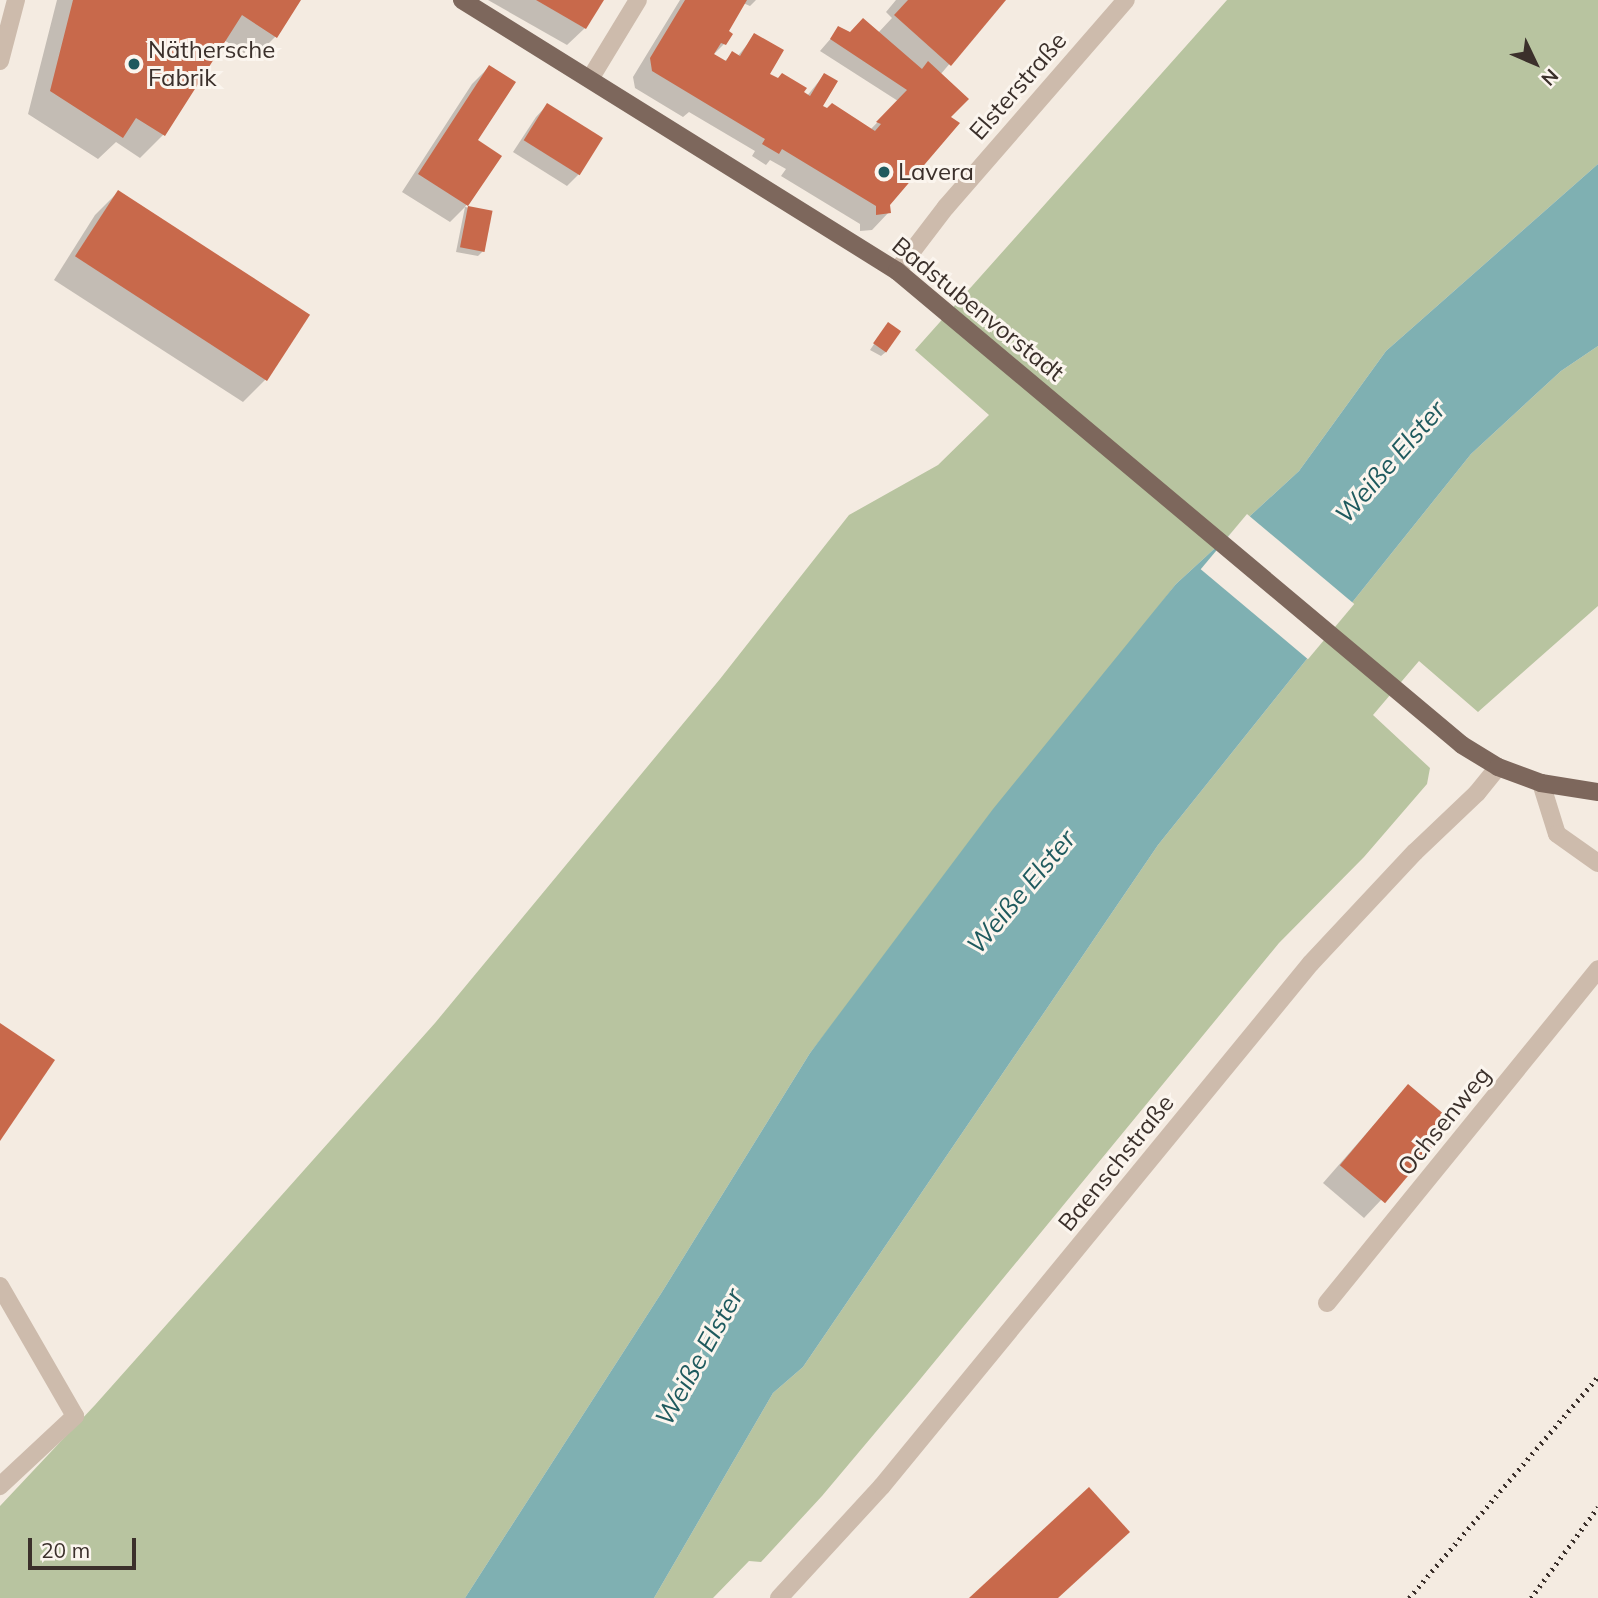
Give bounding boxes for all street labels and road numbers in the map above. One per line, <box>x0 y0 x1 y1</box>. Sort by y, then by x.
street label: Elsterstraße <box>964 26 1072 146</box>
street label: Badstubenvorstadt <box>886 231 1070 387</box>
street label: Ochsenweg <box>1391 1061 1497 1181</box>
street label: Baenschstraße <box>1052 1089 1180 1237</box>

